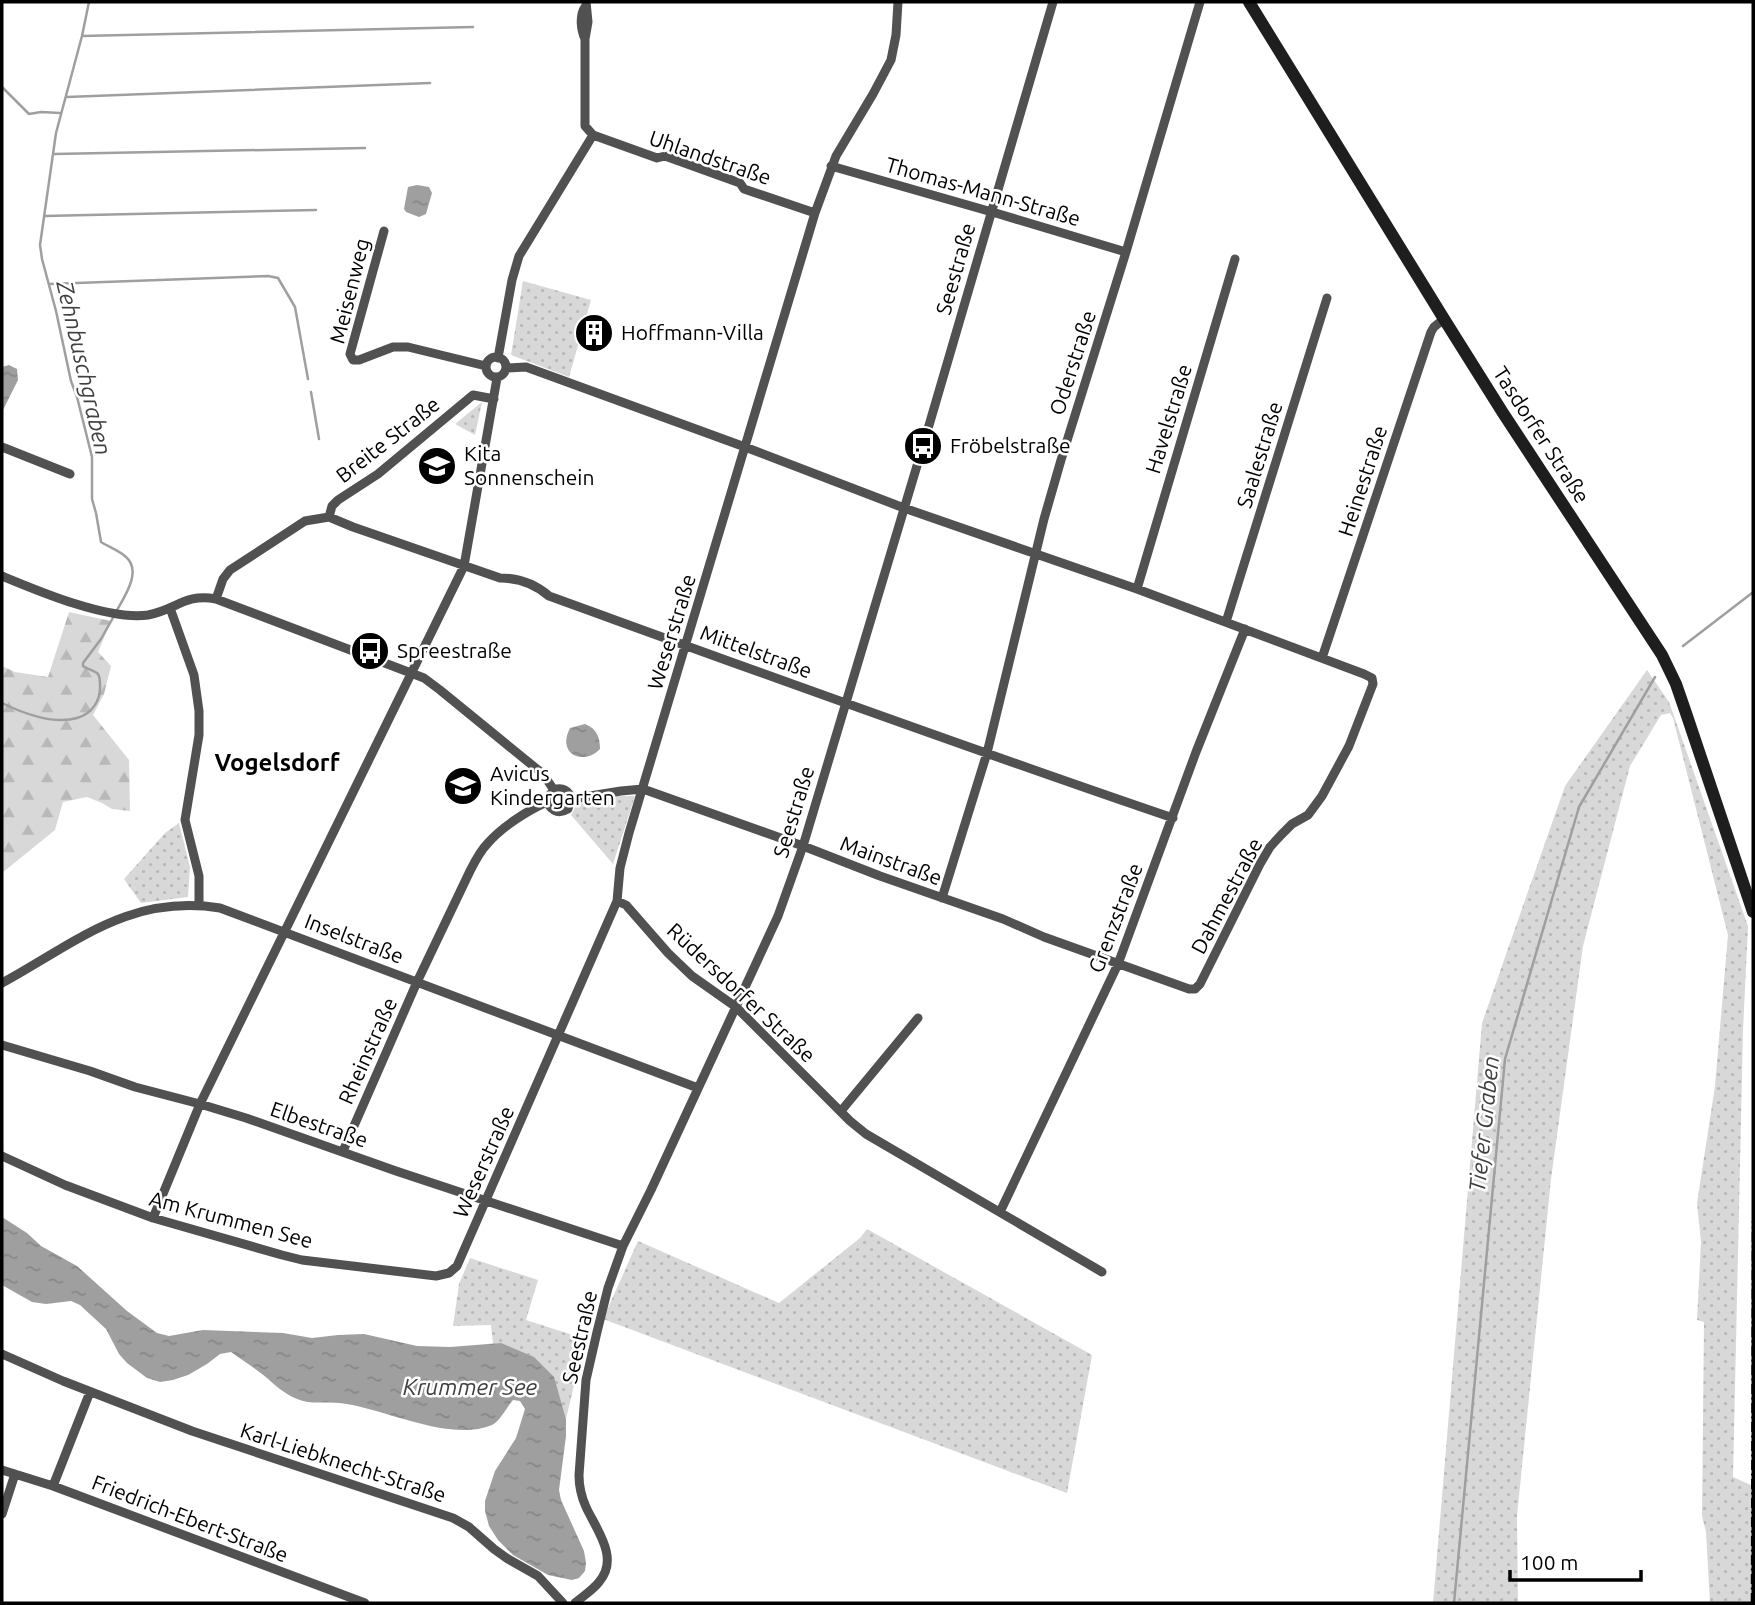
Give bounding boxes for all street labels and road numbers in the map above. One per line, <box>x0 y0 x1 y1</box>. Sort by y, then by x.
street label: Uhlandstraße <box>646 125 774 189</box>
street label: Thomas-Mann-Straße <box>883 152 1083 230</box>
street label: Seestraße <box>930 220 980 317</box>
street label: Meisenweg <box>324 236 374 346</box>
street label: Oderstraße <box>1044 307 1100 418</box>
street label: Havelstraße <box>1140 361 1196 476</box>
street label: Tasdorfer Straße <box>1489 362 1595 507</box>
street label: Breite Straße <box>331 391 444 487</box>
street label: Saalestraße <box>1231 399 1287 511</box>
street label: Heinestraße <box>1333 422 1391 539</box>
street label: Weserstraße <box>642 571 700 692</box>
street label: Mittelstraße <box>697 620 816 682</box>
street label: Seestraße <box>768 763 818 860</box>
street label: Mainstraße <box>837 831 945 890</box>
street label: Dahmestraße <box>1186 834 1267 958</box>
street label: Grenzstraße <box>1083 859 1147 976</box>
street label: Inselstraße <box>302 908 407 968</box>
street label: Rüdersdorfer Straße <box>663 918 820 1067</box>
street label: Rheinstraße <box>333 994 401 1108</box>
street label: Elbestraße <box>267 1096 371 1152</box>
street label: Weserstraße <box>448 1102 518 1221</box>
street label: Am Krummen See <box>147 1186 316 1252</box>
street label: Seestraße <box>557 1288 601 1386</box>
street label: Karl-Liebknecht-Straße <box>237 1417 449 1507</box>
street label: Friedrich-Ebert-Straße <box>89 1470 292 1567</box>

